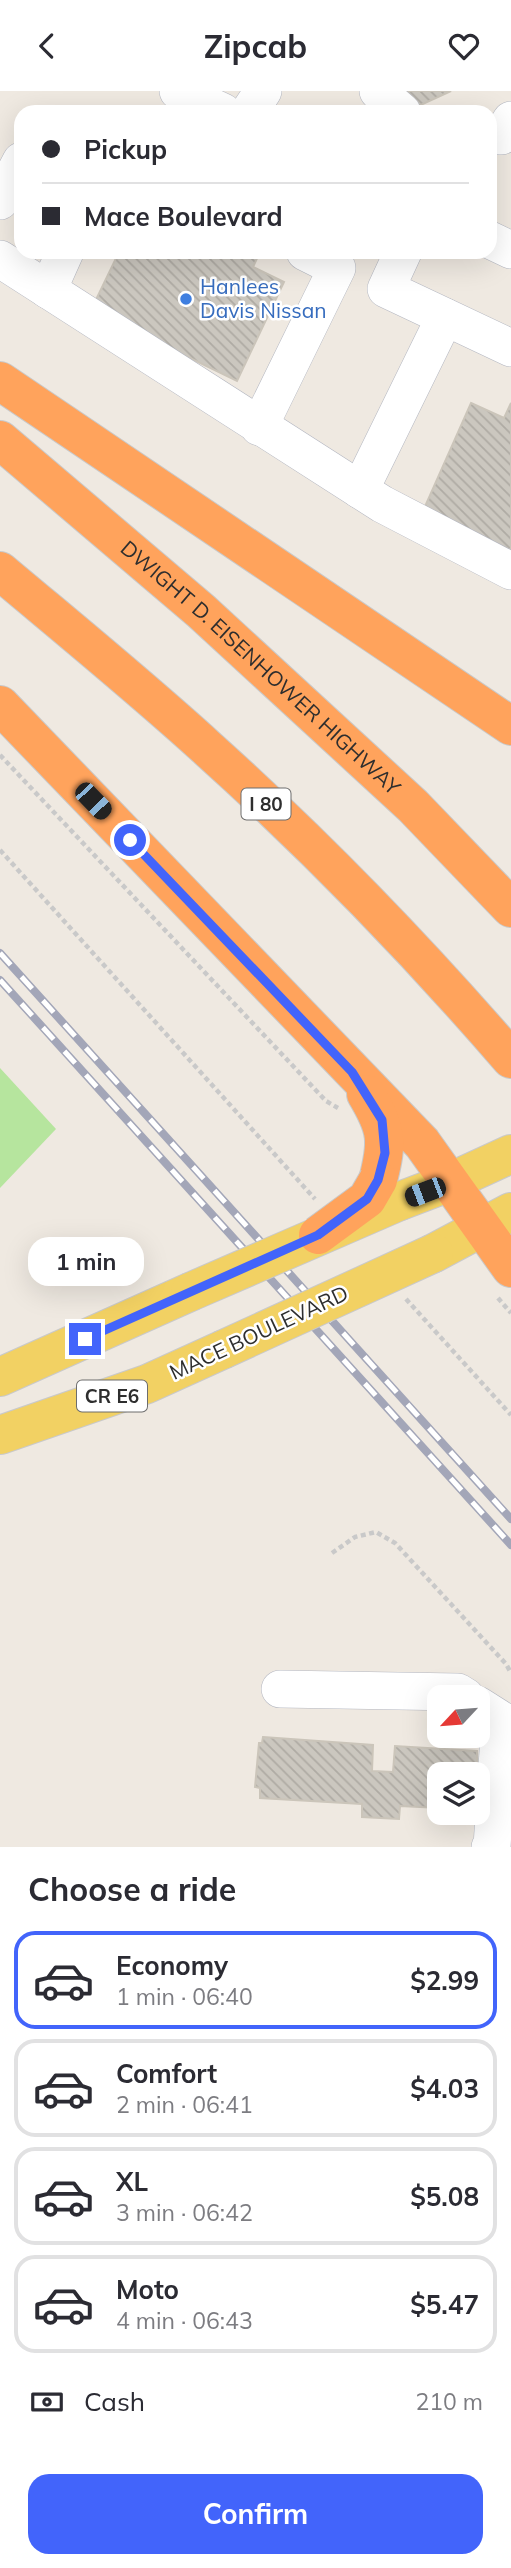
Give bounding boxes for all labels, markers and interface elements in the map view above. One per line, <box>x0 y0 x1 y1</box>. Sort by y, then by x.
text: Zipcab <box>204 26 307 66</box>
icon: back <box>28 27 66 65</box>
icon: heart <box>445 27 483 65</box>
text: Pickup <box>84 133 167 166</box>
text: Mace Boulevard <box>84 200 283 233</box>
place label: Hanlees Davis Nissan <box>200 273 327 323</box>
marker: Hanlees Davis Nissan <box>178 291 194 307</box>
street label: DWIGHT D. EISENHOWER HIGHWAY <box>116 534 406 800</box>
car <box>71 779 116 823</box>
road number: I 80 <box>242 789 290 819</box>
route start <box>114 824 146 856</box>
car <box>402 1175 449 1209</box>
callout: 1 min <box>27 1237 143 1287</box>
text: 1 min <box>56 1247 116 1276</box>
street label: MACE BOULEVARD <box>165 1279 352 1385</box>
route end <box>69 1323 101 1355</box>
road number: CR E6 <box>77 1380 147 1411</box>
north arrow <box>427 1685 490 1748</box>
map controls <box>427 1685 490 1825</box>
button: layers <box>427 1762 490 1825</box>
text: Choose a ride <box>28 1869 236 1909</box>
icon: car <box>32 1949 95 2012</box>
text: Economy <box>116 1949 228 1982</box>
text: $2.99 <box>410 1964 479 1997</box>
text: 1 min · 06:40 <box>116 1982 253 2011</box>
icon: car <box>32 2057 95 2120</box>
text: Comfort <box>116 2057 217 2090</box>
text: $4.03 <box>410 2072 479 2105</box>
text: 2 min · 06:41 <box>116 2090 253 2119</box>
icon: car <box>32 2165 95 2228</box>
text: XL <box>116 2165 148 2198</box>
text: $5.08 <box>410 2180 479 2213</box>
text: 3 min · 06:42 <box>116 2198 253 2227</box>
icon: car <box>32 2273 95 2336</box>
text: Moto <box>116 2273 179 2306</box>
text: $5.47 <box>410 2288 479 2321</box>
text: 4 min · 06:43 <box>116 2306 253 2335</box>
icon: cash <box>28 2383 66 2421</box>
text: Cash <box>84 2385 145 2418</box>
text: 210 m <box>415 2387 483 2416</box>
button: Confirm <box>28 2474 483 2554</box>

